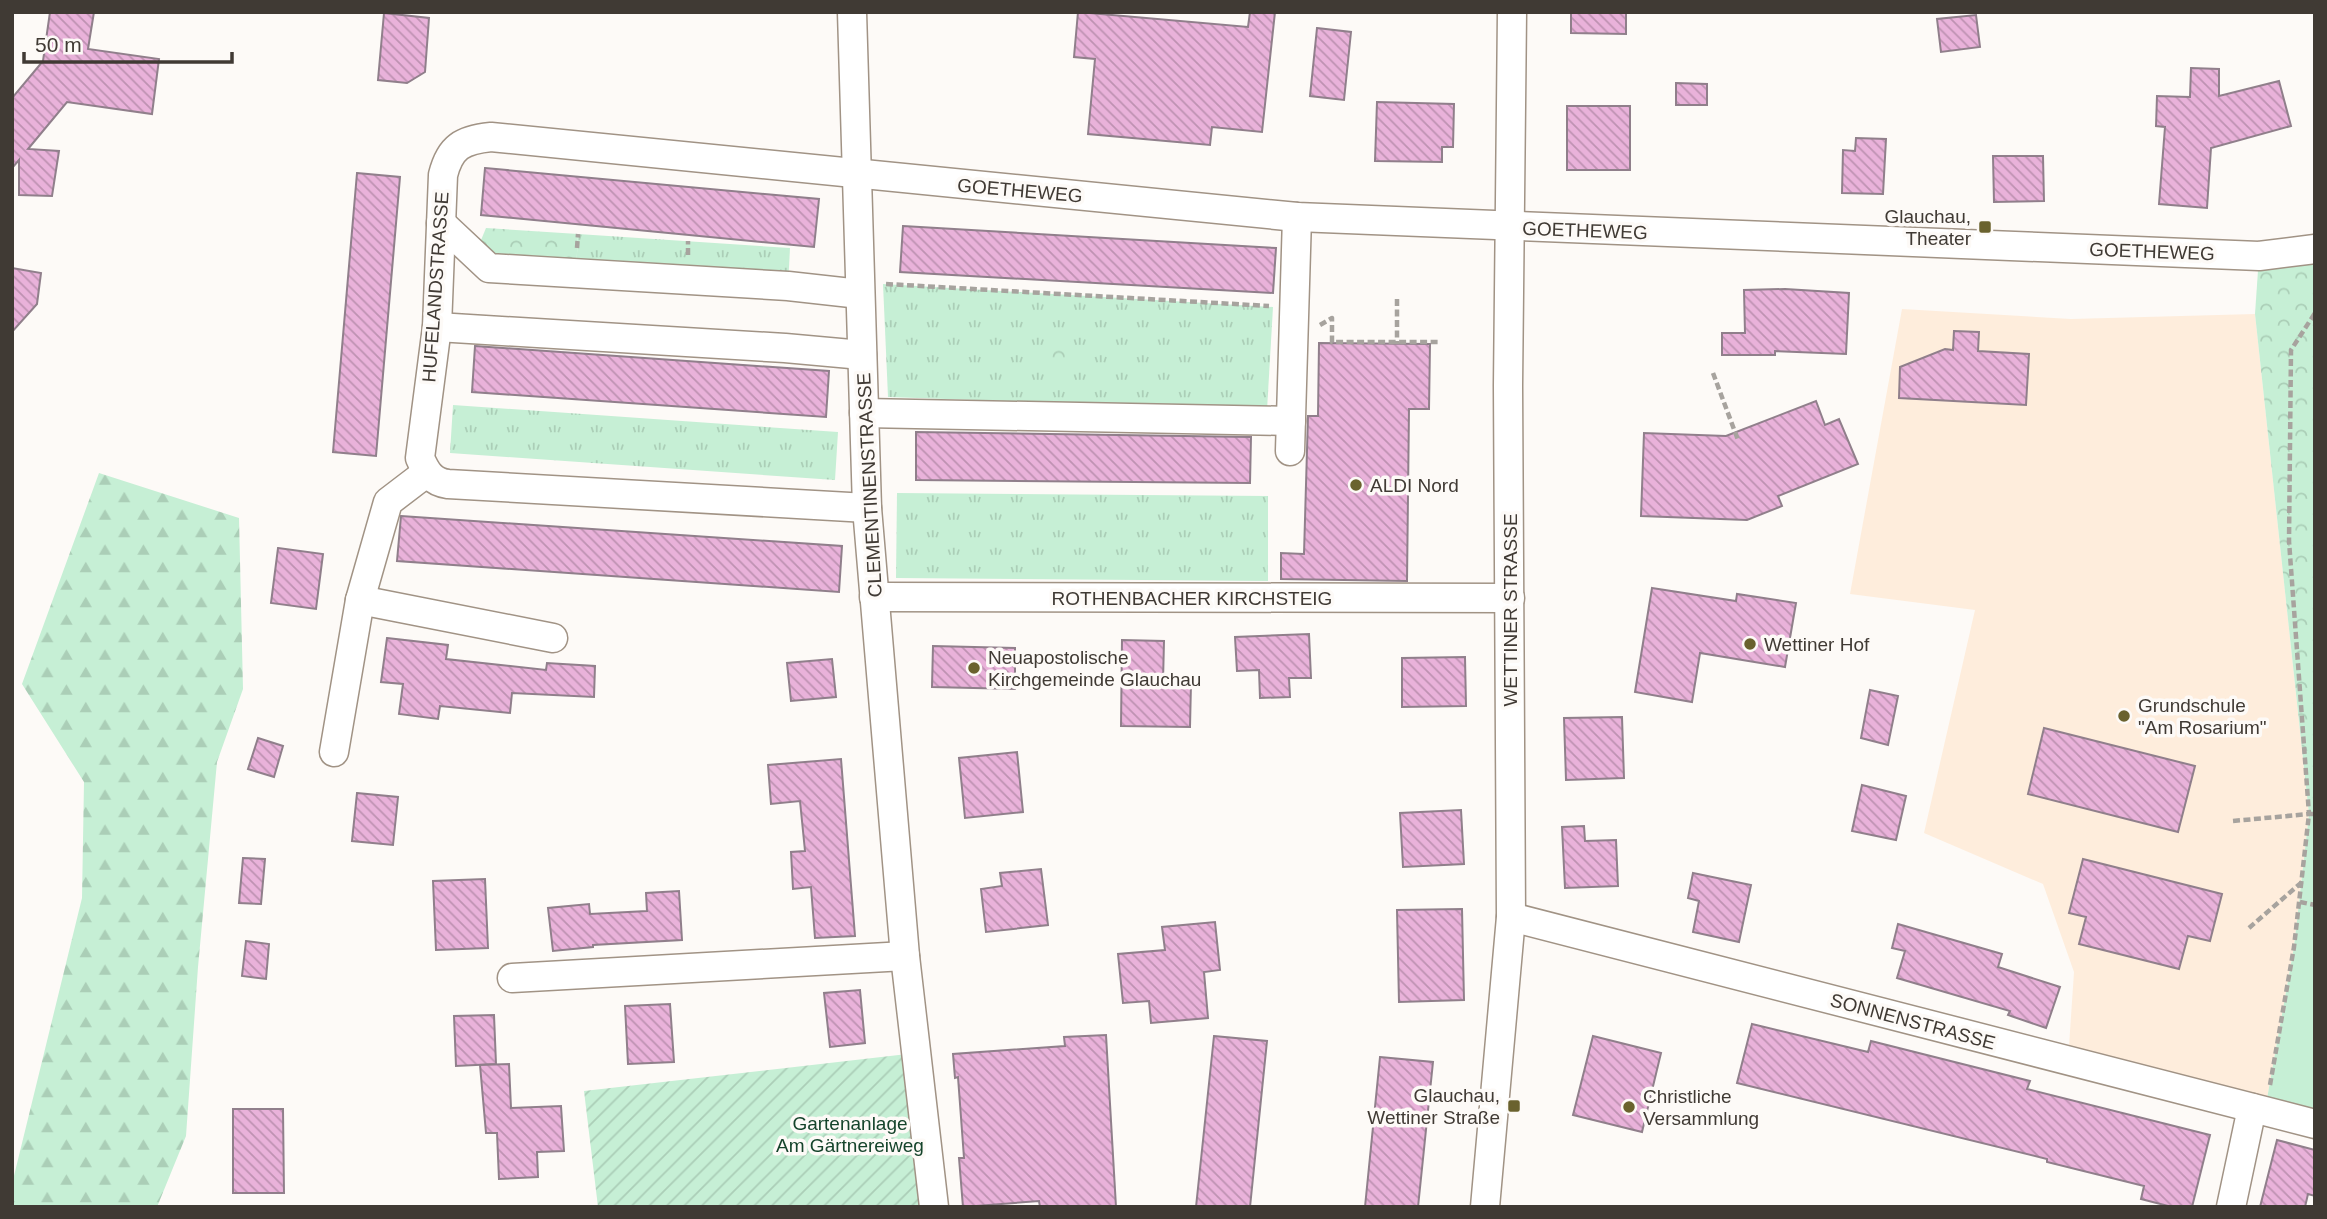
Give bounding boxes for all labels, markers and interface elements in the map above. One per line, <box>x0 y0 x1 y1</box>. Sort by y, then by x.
scale bar <box>24 21 233 65</box>
text: 50 m <box>35 33 82 56</box>
street label: GOETHEWEG <box>956 175 1083 206</box>
street label: HUFELANDSTRASSE <box>418 191 453 383</box>
place label: Glauchau, Theater <box>1884 206 1972 249</box>
street label: GOETHEWEG <box>1522 218 1648 243</box>
marker: Glauchau, Theater <box>1977 219 1993 235</box>
street label: GOETHEWEG <box>2089 239 2215 264</box>
street label: CLEMENTINENSTRASSE <box>853 372 886 598</box>
place label: ALDI Nord <box>1370 475 1459 496</box>
marker: ALDI Nord <box>1348 477 1364 493</box>
street label: WETTINER STRASSE <box>1500 513 1521 707</box>
street label: ROTHENBACHER KIRCHSTEIG <box>1052 588 1332 609</box>
place label: Wettiner Hof <box>1764 634 1870 655</box>
marker: Wettiner Hof <box>1742 636 1758 652</box>
place label: Neuapostolische Kirchgemeinde Glauchau <box>988 647 1201 690</box>
marker: Neuapostolische Kirchgemeinde Glauchau <box>966 660 982 676</box>
place label: Grundschule "Am Rosarium" <box>2138 695 2267 738</box>
marker: Grundschule "Am Rosarium" <box>2116 708 2132 724</box>
street label: SONNENSTRASSE <box>1828 989 1998 1054</box>
place label: Glauchau, Wettiner Straße <box>1367 1085 1500 1128</box>
place label: Christliche Versammlung <box>1643 1086 1759 1129</box>
marker: Glauchau, Wettiner Straße <box>1506 1098 1522 1114</box>
marker: Christliche Versammlung <box>1621 1099 1637 1115</box>
park label: Gartenanlage Am Gärtnereiweg <box>776 1113 924 1156</box>

